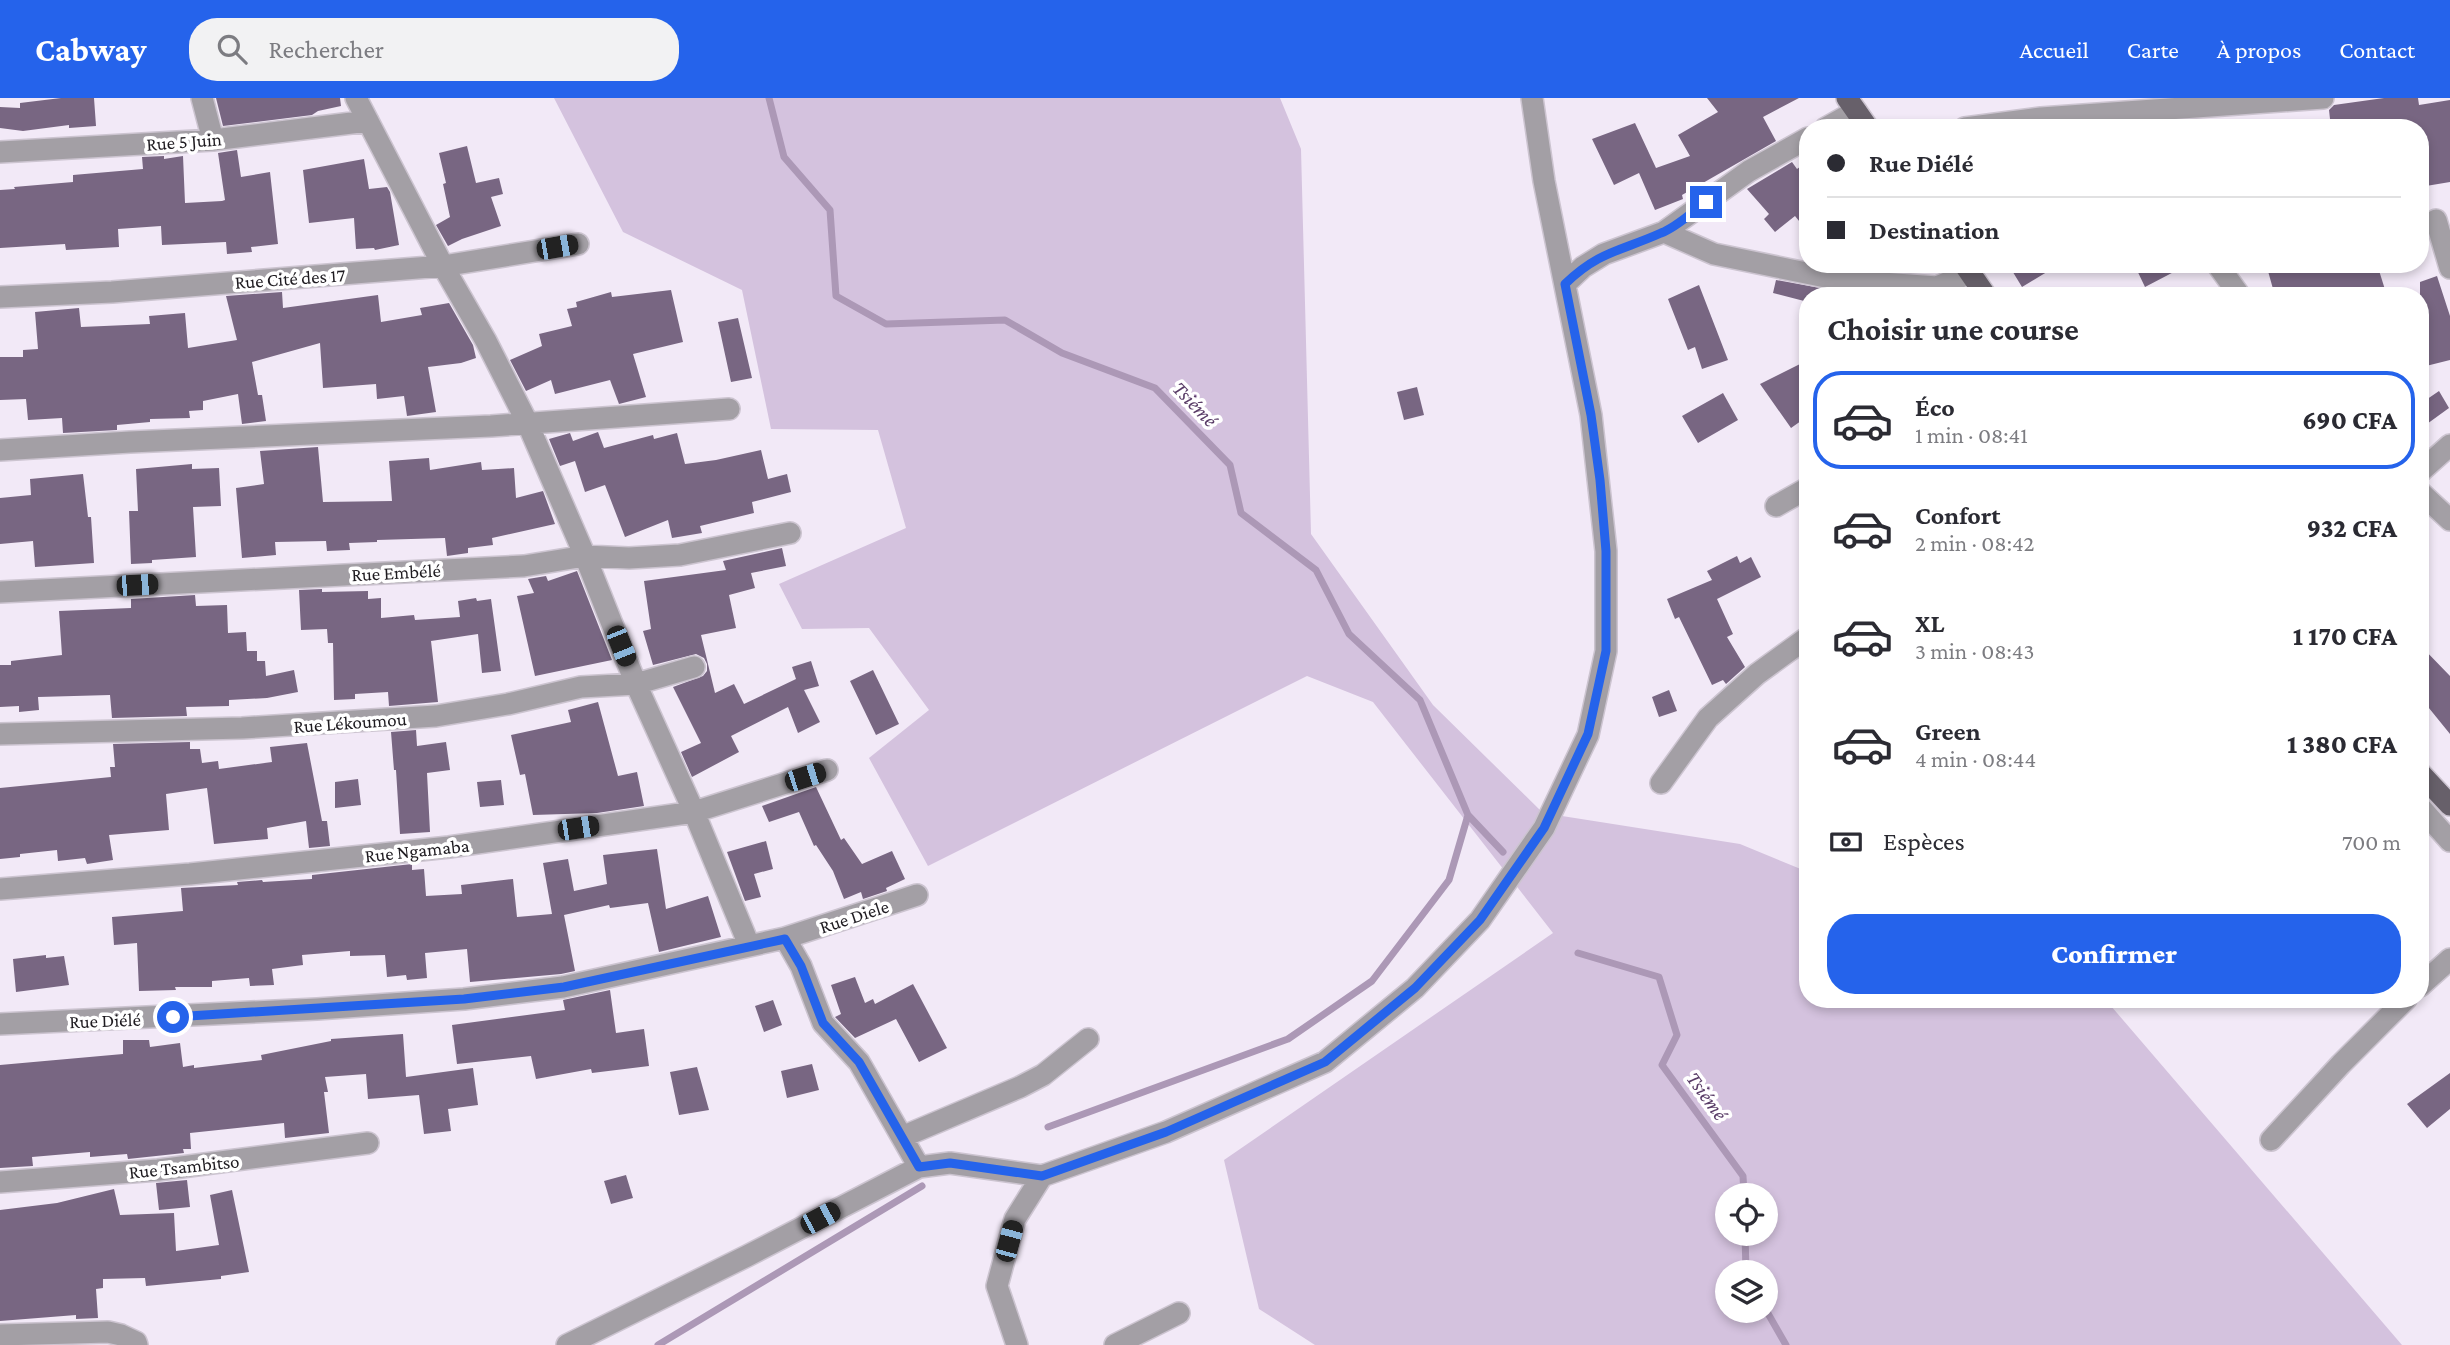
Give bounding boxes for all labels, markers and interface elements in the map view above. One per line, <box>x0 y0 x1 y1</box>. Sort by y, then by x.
search box <box>189 18 679 81</box>
icon: search <box>213 30 251 68</box>
text: Cabway <box>35 31 147 68</box>
text: Rechercher <box>269 35 384 64</box>
text: Accueil <box>2019 36 2089 63</box>
text: Carte <box>2127 36 2179 63</box>
text: À propos <box>2217 36 2301 63</box>
text: Contact <box>2339 36 2415 63</box>
street label: Rue 5 Juin <box>146 128 223 155</box>
text: Rue Diélé <box>1869 149 1974 178</box>
route end <box>1690 186 1722 218</box>
text: Destination <box>1869 216 2000 245</box>
car <box>535 233 580 261</box>
street label: Rue Cité des 17 <box>234 264 346 293</box>
text: Choisir une course <box>1827 311 2079 347</box>
water label: Tsiémé <box>1168 376 1223 433</box>
icon: car <box>1831 389 1894 452</box>
text: Éco <box>1915 393 1955 422</box>
text: 690 CFA <box>2302 406 2397 435</box>
text: 1 min · 08:41 <box>1915 422 2028 448</box>
icon: car <box>1831 497 1894 560</box>
text: Confort <box>1915 501 2001 530</box>
text: 932 CFA <box>2307 514 2397 543</box>
text: 2 min · 08:42 <box>1915 530 2034 556</box>
street label: Rue Embélé <box>351 560 441 585</box>
car <box>116 573 159 597</box>
icon: car <box>1831 605 1894 668</box>
text: XL <box>1915 609 1944 638</box>
text: 1 170 CFA <box>2293 622 2397 651</box>
car <box>604 623 639 669</box>
text: 3 min · 08:43 <box>1915 638 2034 664</box>
street label: Rue Lékoumou <box>293 708 407 737</box>
icon: car <box>1831 713 1894 776</box>
text: Green <box>1915 717 1981 746</box>
text: 1 380 CFA <box>2287 730 2397 759</box>
text: 4 min · 08:44 <box>1915 746 2036 772</box>
car <box>782 761 829 793</box>
car <box>556 814 601 842</box>
icon: cash <box>1827 823 1865 861</box>
text: Espèces <box>1883 827 1965 856</box>
text: 700 m <box>2342 829 2401 855</box>
street label: Rue Ngamaba <box>364 835 471 866</box>
street label: Rue Diele <box>817 895 891 938</box>
button: Confirmer <box>1827 914 2401 994</box>
route start <box>157 1001 189 1033</box>
street label: Rue Diélé <box>69 1009 141 1032</box>
water label: Tsiémé <box>1681 1067 1733 1126</box>
street label: Rue Tsambitso <box>128 1150 240 1183</box>
map controls <box>1715 1183 1778 1323</box>
button: locate <box>1715 1183 1778 1246</box>
car <box>797 1199 844 1237</box>
car <box>994 1218 1025 1264</box>
button: layers <box>1715 1260 1778 1323</box>

